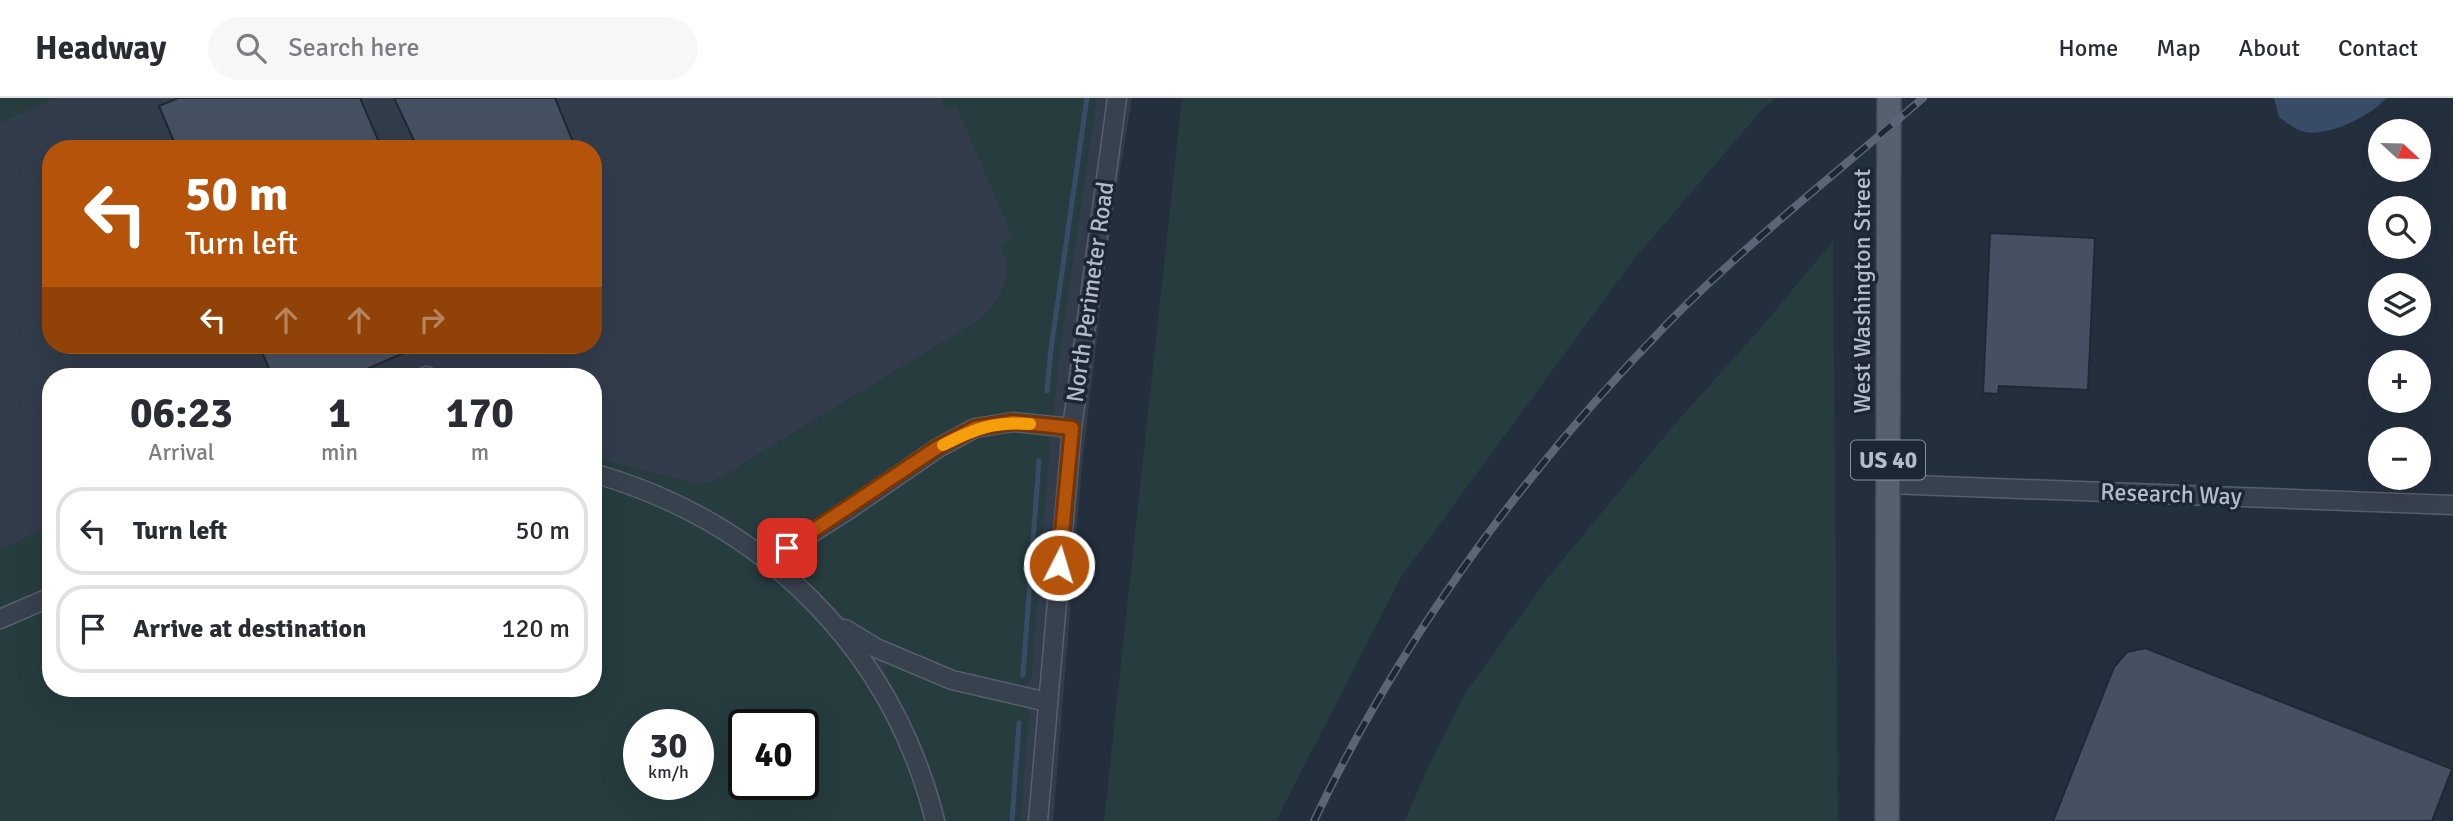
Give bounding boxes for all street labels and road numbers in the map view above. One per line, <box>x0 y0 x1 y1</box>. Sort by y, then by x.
street label: West Washington Street <box>1847 169 1877 413</box>
street label: North Perimeter Road <box>1060 180 1120 404</box>
road number: US 40 <box>1851 440 1925 480</box>
street label: Research Way <box>2100 477 2242 511</box>

